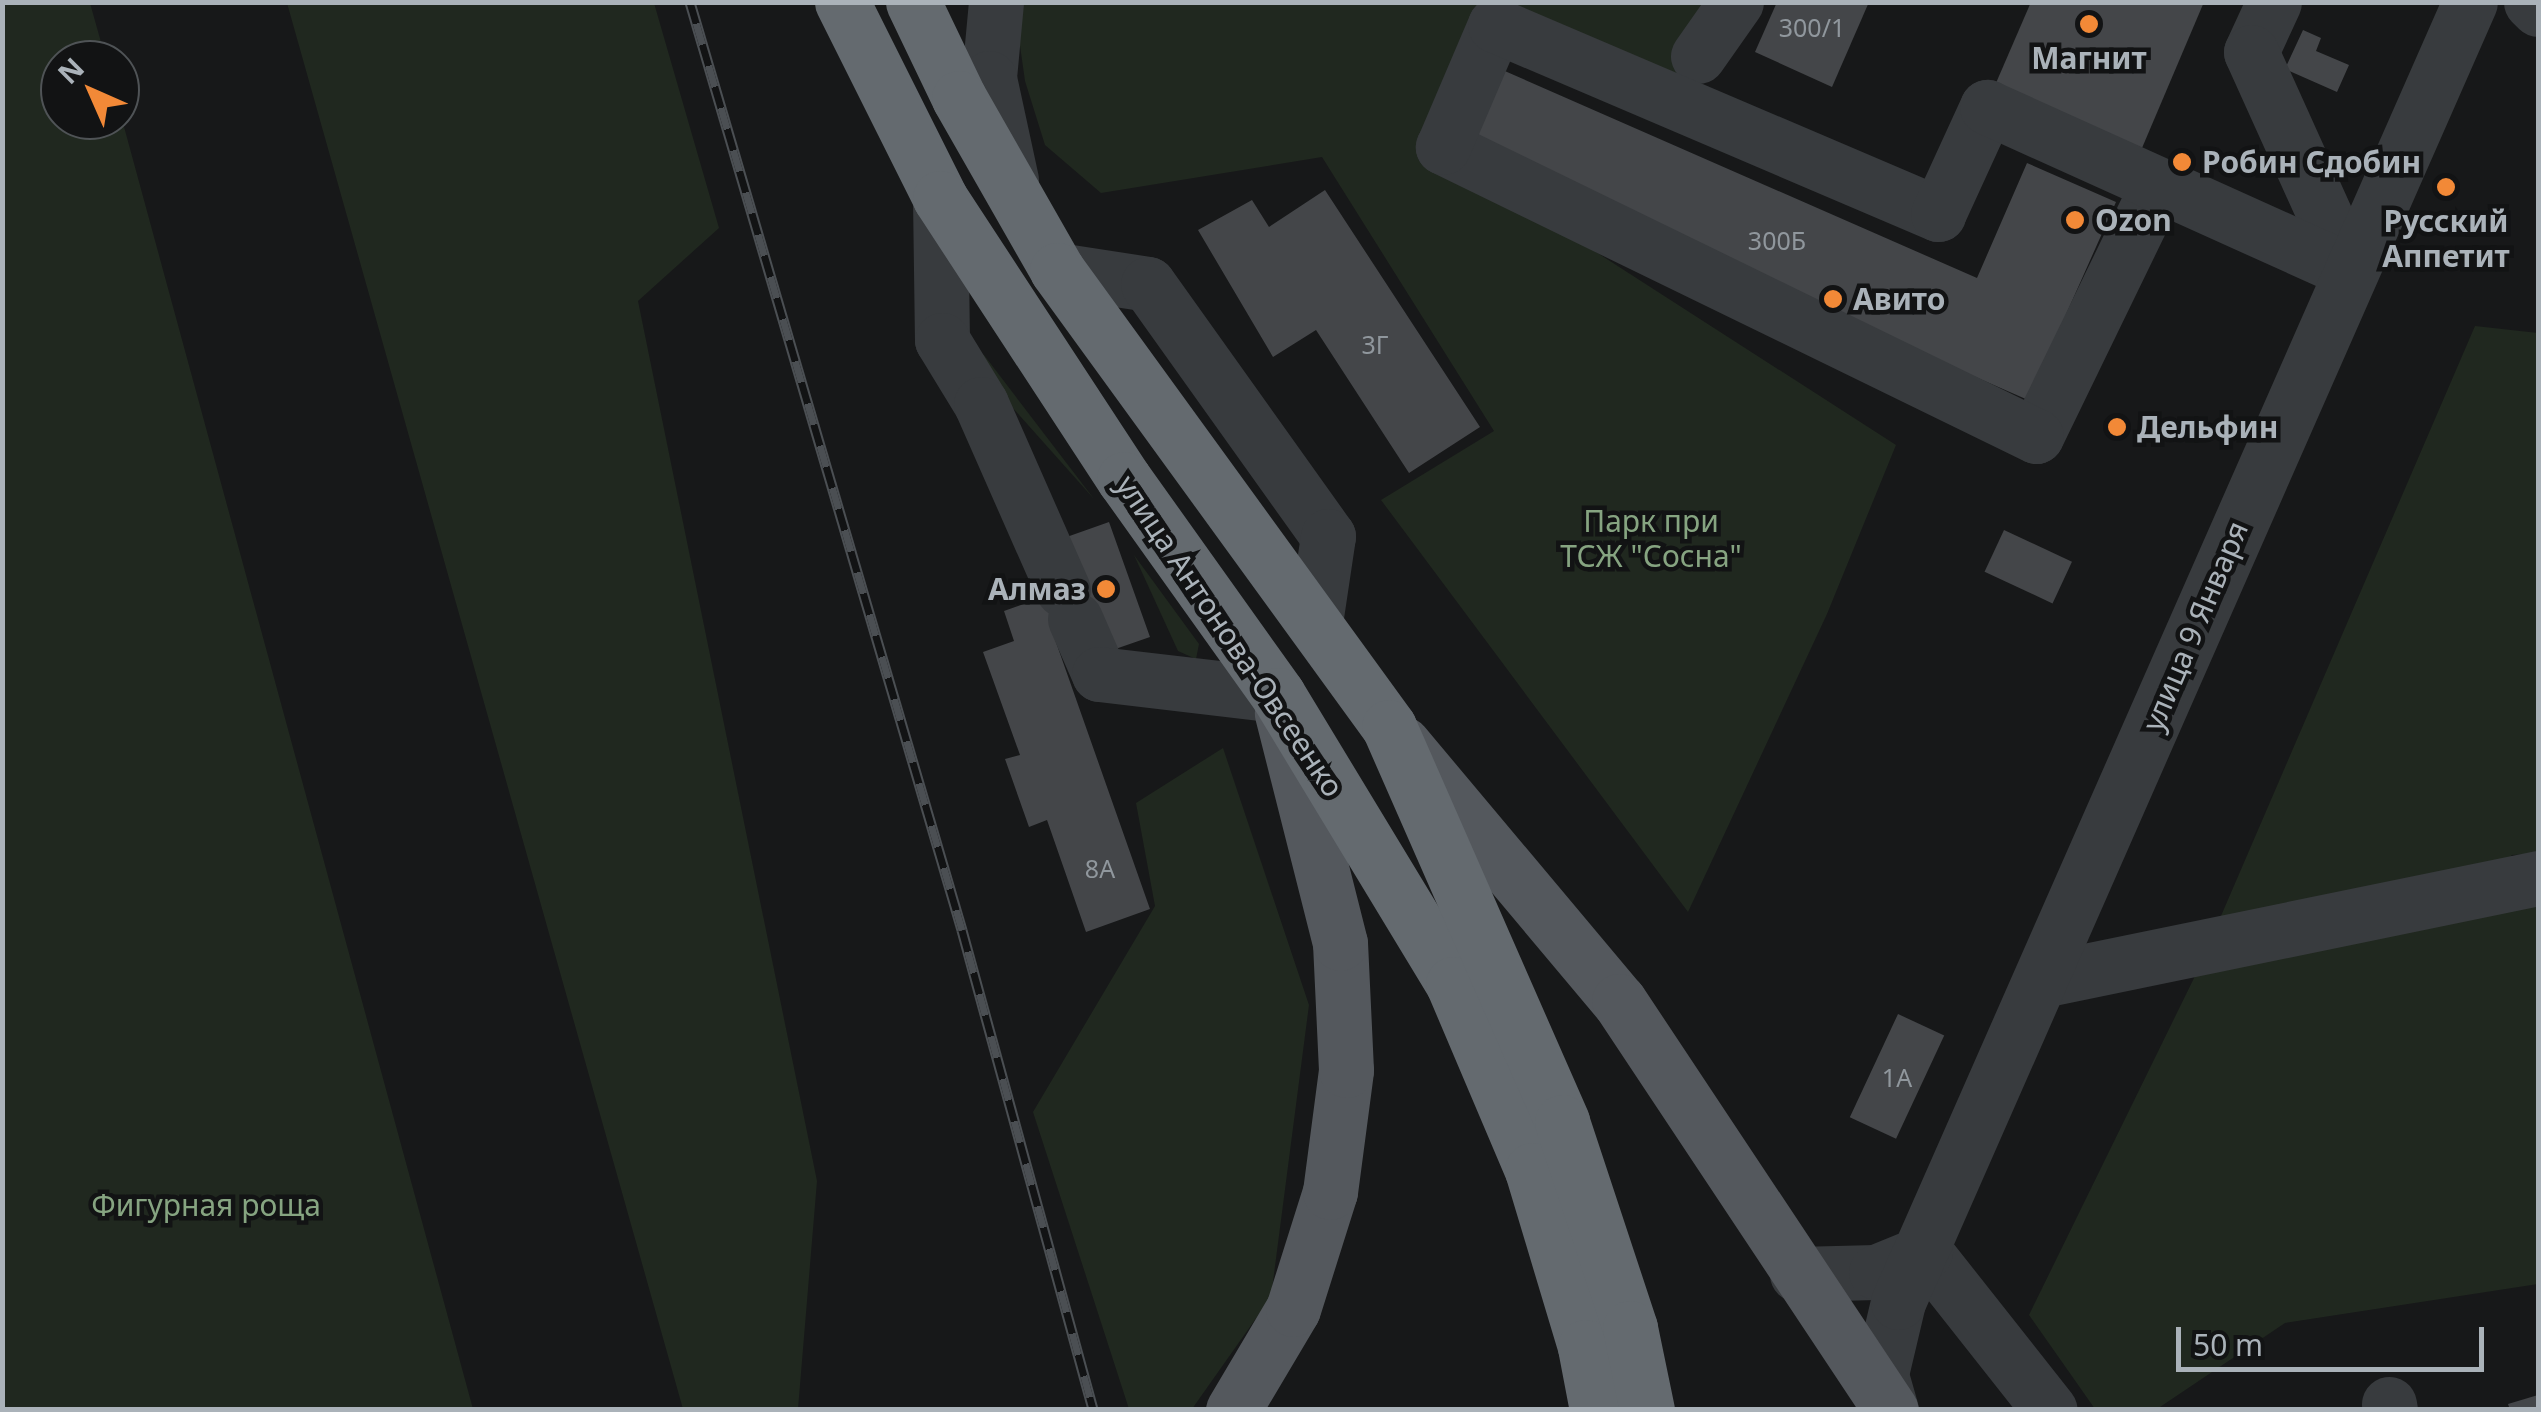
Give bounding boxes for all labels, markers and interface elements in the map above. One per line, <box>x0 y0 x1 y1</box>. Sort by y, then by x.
house number: 300/1 <box>1779 12 1845 42</box>
marker: Магнит <box>2078 13 2100 35</box>
north arrow <box>40 40 140 140</box>
place label: Магнит <box>2031 40 2147 76</box>
text: N <box>49 49 92 92</box>
place label: Робин Сдобин <box>2202 144 2421 180</box>
marker: Робин Сдобин <box>2171 151 2193 173</box>
marker: Русский Аппетит <box>2435 176 2457 198</box>
place label: Ozon <box>2095 202 2172 238</box>
place label: Русский Аппетит <box>2382 203 2510 274</box>
marker: Ozon <box>2064 209 2086 231</box>
house number: 300Б <box>1748 225 1806 255</box>
place label: Авито <box>1853 281 1945 317</box>
marker: Авито <box>1822 288 1844 310</box>
house number: 3Г <box>1361 329 1389 359</box>
place label: Дельфин <box>2137 409 2278 445</box>
marker: Дельфин <box>2106 416 2128 438</box>
street label: улица Антонова-Овсеенко <box>1109 468 1351 804</box>
park label: Парк при ТСЖ "Сосна" <box>1560 503 1742 574</box>
street label: улица 9 Января <box>2135 516 2255 736</box>
place label: Алмаз <box>988 571 1086 607</box>
marker: Алмаз <box>1095 578 1117 600</box>
house number: 8А <box>1085 853 1115 883</box>
house number: 1А <box>1882 1062 1912 1092</box>
park label: Фигурная роща <box>91 1187 321 1223</box>
scale bar <box>2181 1307 2488 1369</box>
text: 50 m <box>2193 1324 2263 1365</box>

